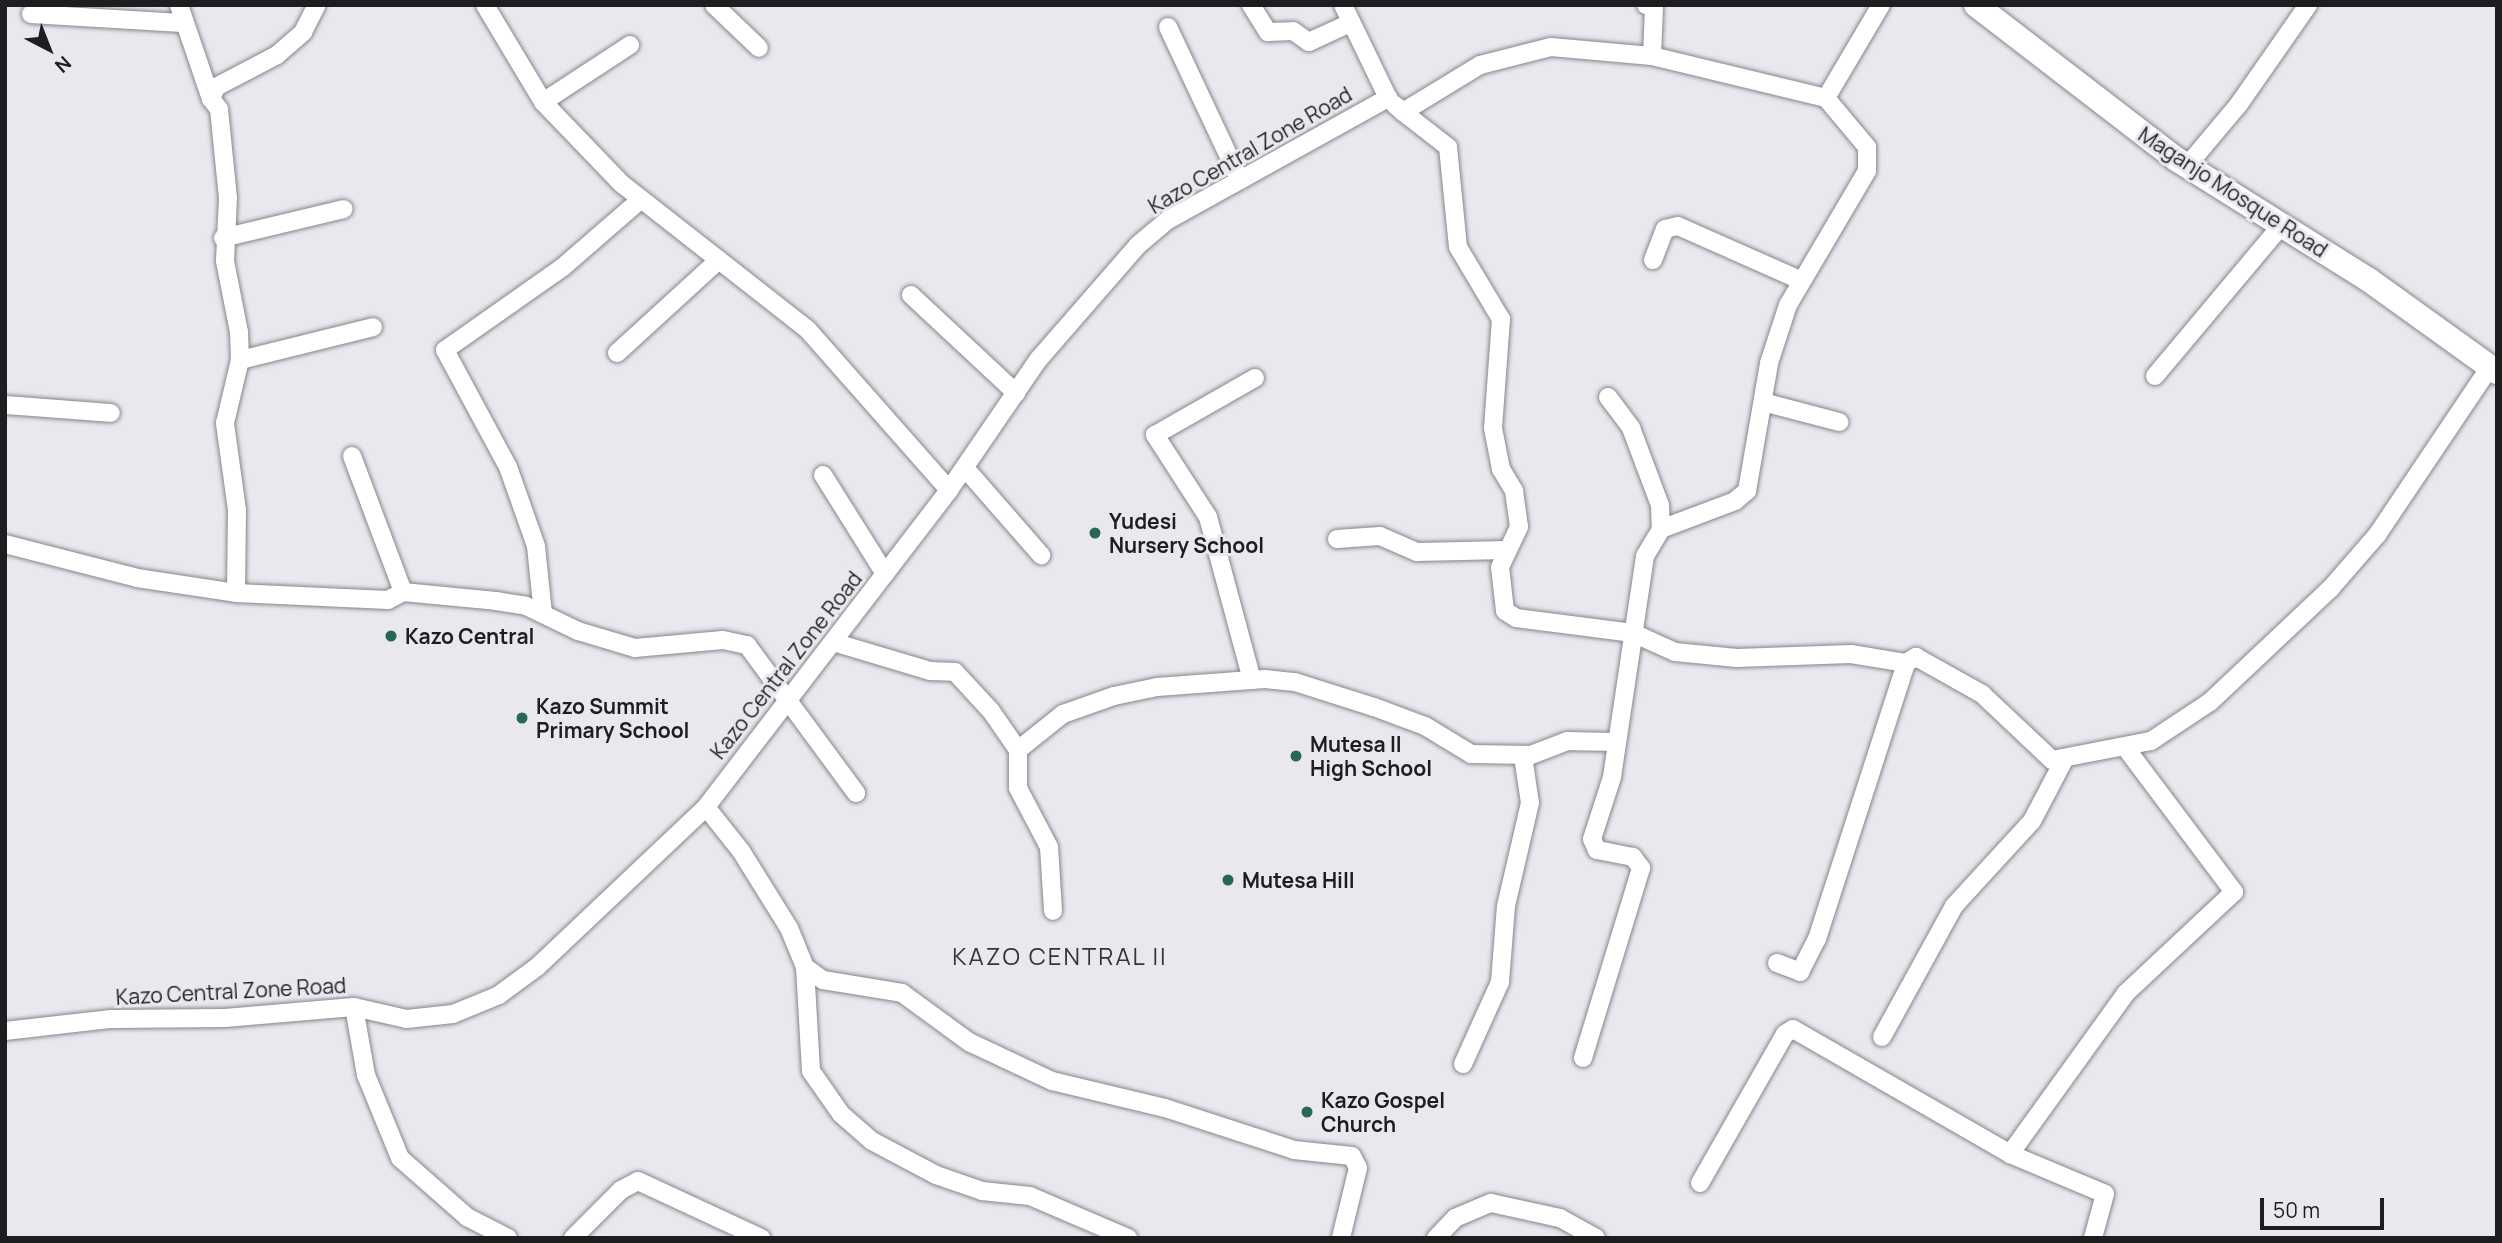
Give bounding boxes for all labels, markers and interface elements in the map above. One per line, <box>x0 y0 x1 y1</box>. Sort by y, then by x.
north arrow <box>14 14 84 84</box>
text: N <box>49 50 77 79</box>
street label: Kazo Central Zone Road <box>1144 81 1356 219</box>
street label: Maganjo Mosque Road <box>2134 122 2332 262</box>
place label: Yudesi Nursery School <box>1109 508 1264 558</box>
marker: Yudesi Nursery School <box>1087 525 1103 541</box>
street label: Kazo Central Zone Road <box>705 566 867 764</box>
place label: Kazo Central <box>405 623 534 649</box>
marker: Kazo Central <box>383 628 399 644</box>
place label: Kazo Summit Primary School <box>536 693 690 743</box>
marker: Kazo Summit Primary School <box>514 710 530 726</box>
place label: Mutesa II High School <box>1310 731 1432 781</box>
marker: Mutesa II High School <box>1288 748 1304 764</box>
place label: Mutesa Hill <box>1242 867 1355 893</box>
marker: Mutesa Hill <box>1220 872 1236 888</box>
district label: KAZO CENTRAL II <box>954 942 1166 970</box>
street label: Kazo Central Zone Road <box>115 972 347 1010</box>
place label: Kazo Gospel Church <box>1321 1087 1445 1137</box>
marker: Kazo Gospel Church <box>1299 1104 1315 1120</box>
scale bar <box>2264 1184 2388 1228</box>
text: 50 m <box>2273 1196 2320 1224</box>

